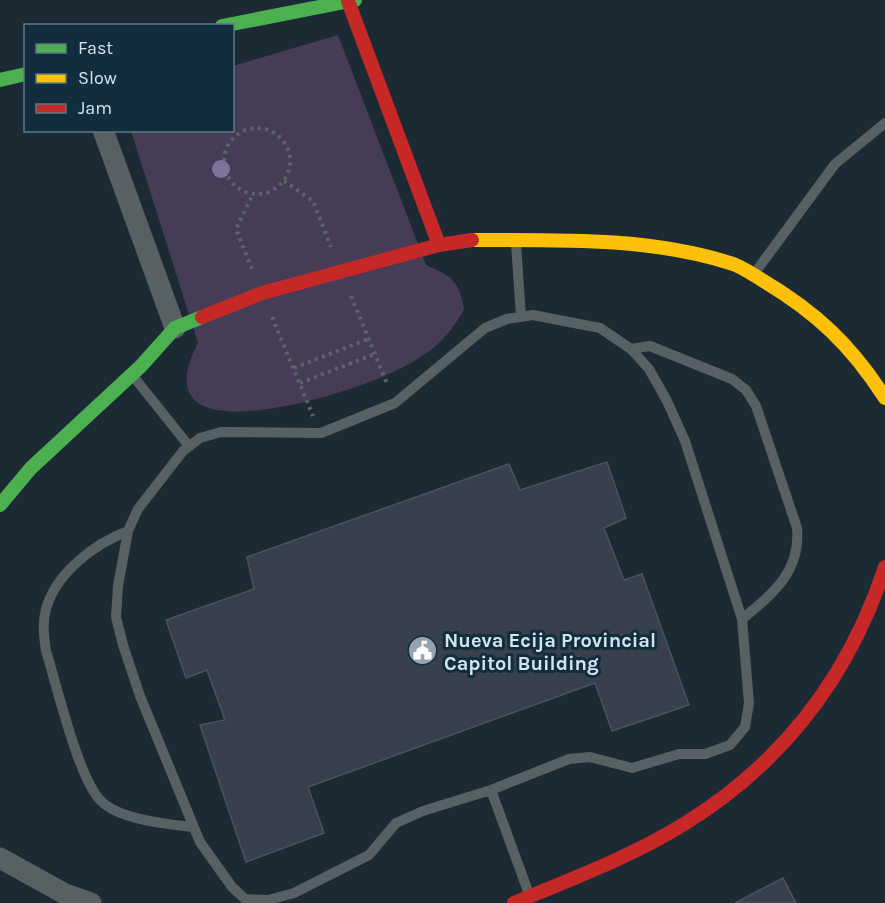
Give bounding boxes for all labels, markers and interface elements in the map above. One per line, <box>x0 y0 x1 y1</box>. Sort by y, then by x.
legend <box>24 24 234 132</box>
text: Fast <box>78 37 113 59</box>
text: Slow <box>78 67 117 89</box>
text: Jam <box>78 97 112 119</box>
place label: Nueva Ecija Provincial Capitol Building <box>444 629 656 675</box>
public building icon: Nueva Ecija Provincial Capitol Building <box>407 635 439 667</box>

